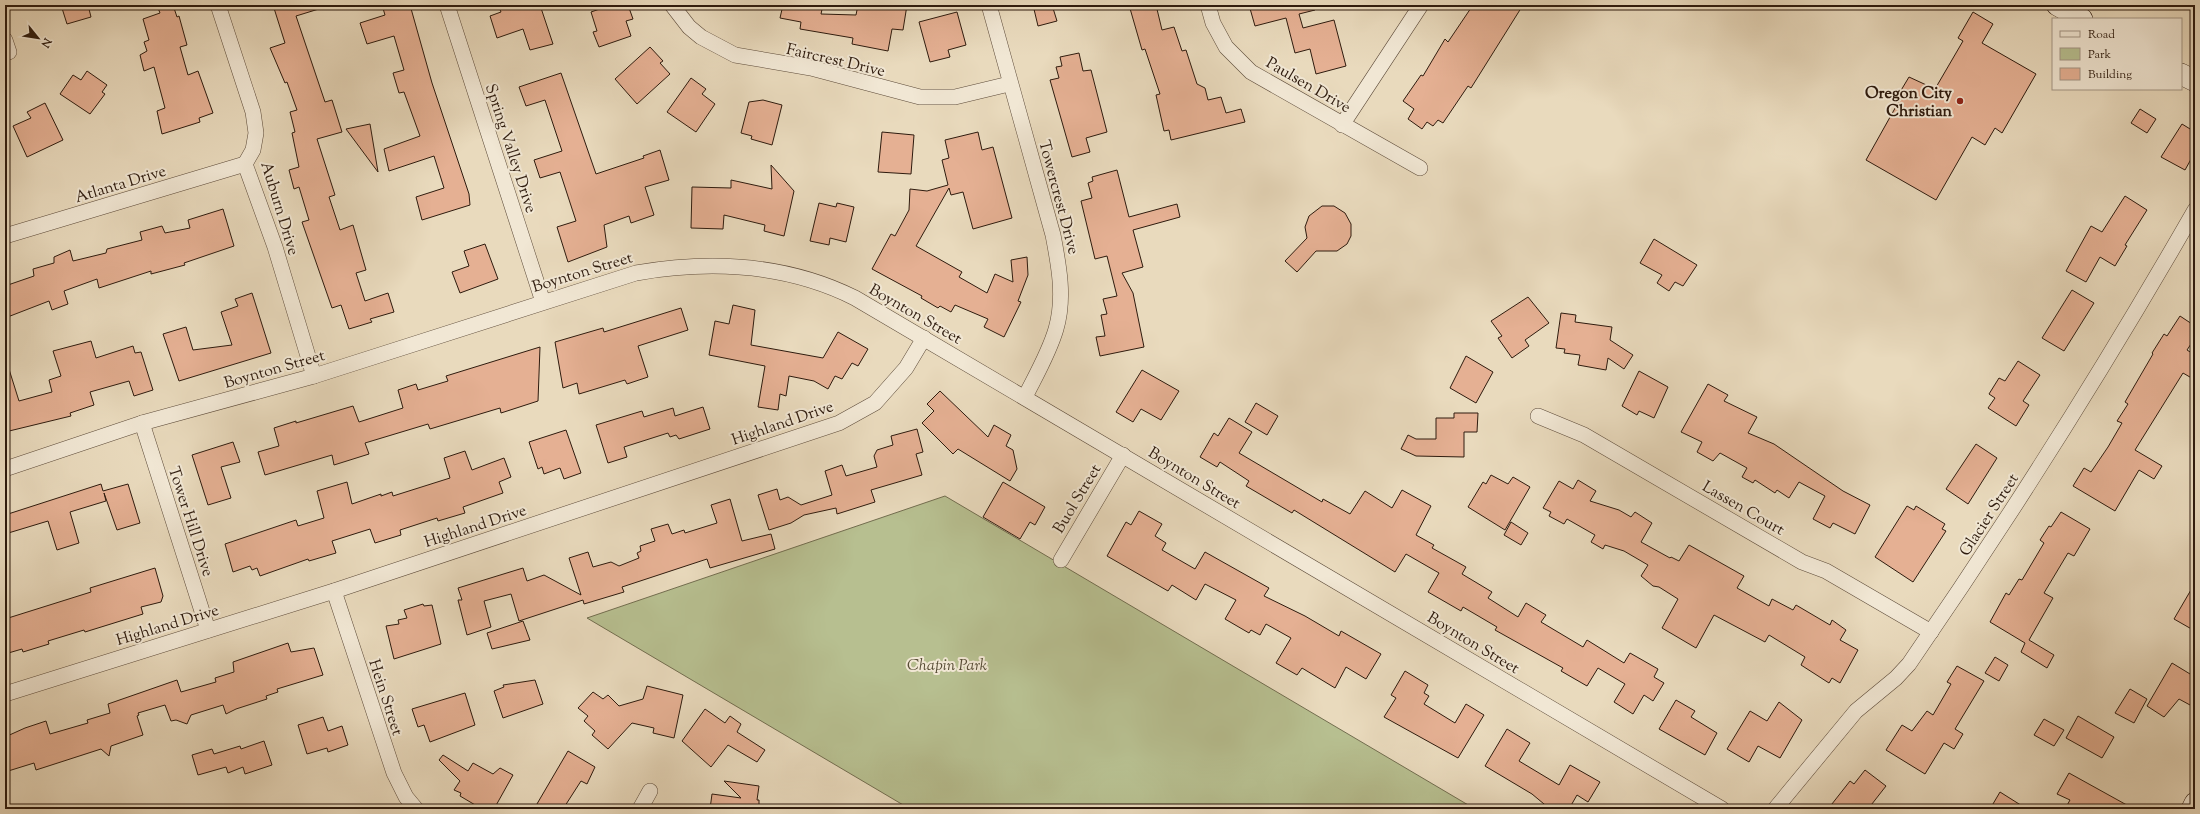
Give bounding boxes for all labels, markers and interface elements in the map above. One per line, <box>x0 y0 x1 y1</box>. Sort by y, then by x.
north arrow <box>18 18 58 58</box>
legend <box>2052 18 2182 90</box>
text: Road <box>2088 26 2115 44</box>
text: N <box>37 34 55 50</box>
street label: Faircrest Drive <box>784 39 887 84</box>
text: Park <box>2088 46 2111 64</box>
street label: Paulsen Drive <box>1261 53 1355 120</box>
text: Building <box>2088 66 2132 84</box>
street label: Spring Valley Drive <box>478 81 541 216</box>
place label: Oregon City Christian <box>1865 83 1953 124</box>
marker: Oregon City Christian <box>1955 96 1965 106</box>
street label: Towercrest Drive <box>1031 138 1084 257</box>
street label: Auburn Drive <box>253 159 304 258</box>
street label: Atlanta Drive <box>72 161 169 210</box>
street label: Boynton Street <box>530 247 636 300</box>
street label: Boynton Street <box>864 279 966 351</box>
street label: Boynton Street <box>222 345 328 396</box>
street label: Highland Drive <box>729 396 837 453</box>
street label: Boynton Street <box>1143 442 1245 516</box>
street label: Buol Street <box>1048 460 1108 538</box>
street label: Tower Hill Drive <box>161 464 218 580</box>
street label: Glacier Street <box>1955 469 2026 561</box>
street label: Lassen Court <box>1697 476 1789 542</box>
street label: Highland Drive <box>422 500 530 555</box>
street label: Highland Drive <box>113 600 222 653</box>
street label: Boynton Street <box>1422 607 1524 681</box>
park label: Chapin Park <box>907 655 987 678</box>
street label: Hein Street <box>362 657 408 739</box>

